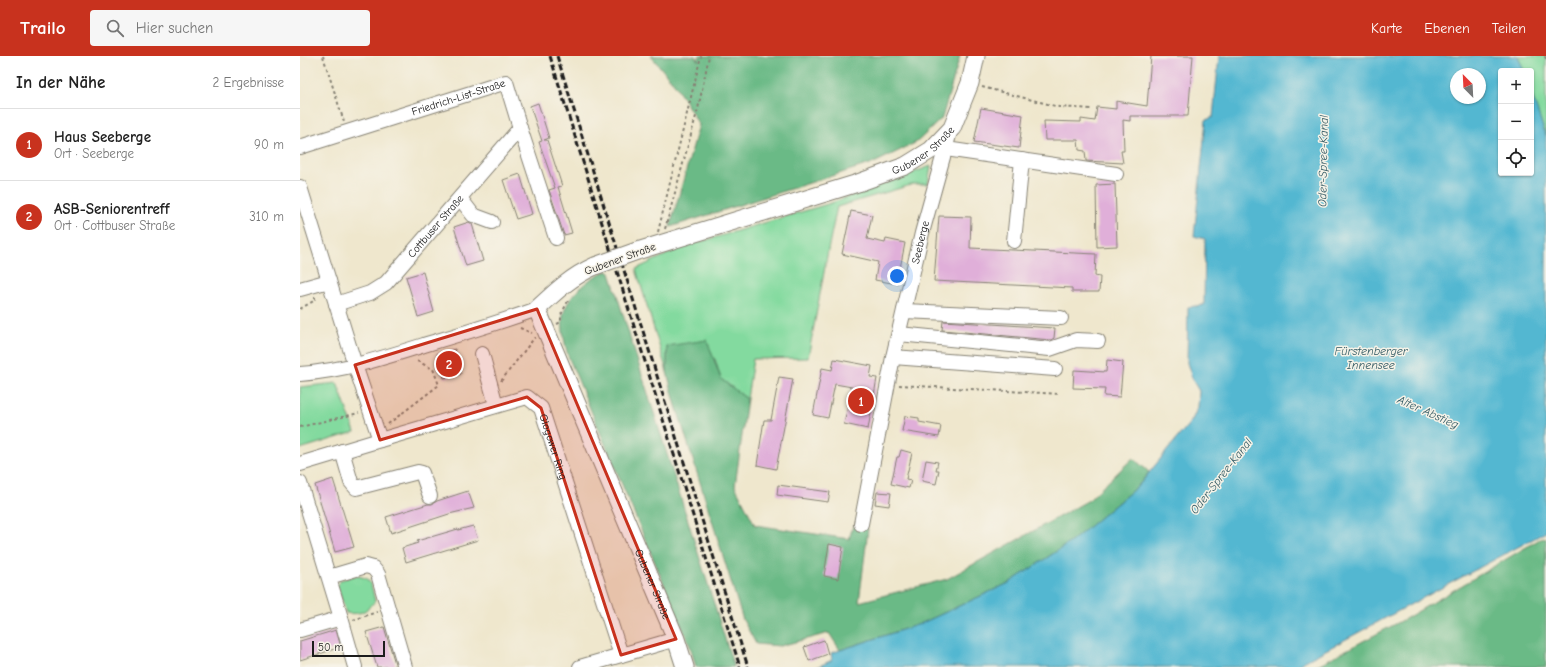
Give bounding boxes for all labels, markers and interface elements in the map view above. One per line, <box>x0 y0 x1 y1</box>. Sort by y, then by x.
search box <box>90 10 370 46</box>
text: Trailo <box>20 17 66 39</box>
icon: search <box>104 17 126 39</box>
text: Hier suchen <box>136 19 213 37</box>
text: Karte <box>1371 20 1402 37</box>
text: Ebenen <box>1424 20 1470 37</box>
text: Teilen <box>1492 20 1526 37</box>
north arrow <box>1450 68 1486 104</box>
map controls <box>1498 68 1534 176</box>
button: + <box>1498 68 1534 104</box>
text: In der Nähe <box>16 73 105 92</box>
text: 2 Ergebnisse <box>212 75 284 90</box>
street label: Friedrich-List-Straße <box>410 76 507 118</box>
button: − <box>1498 104 1534 140</box>
water label: Oder-Spree-Kanal <box>1315 115 1331 207</box>
street label: Gubener Straße <box>890 123 957 177</box>
text: Haus Seeberge <box>54 128 151 146</box>
text: 1 <box>26 137 32 152</box>
text: 90 m <box>254 137 284 152</box>
button: locate <box>1498 140 1534 176</box>
text: Ort · Seeberge <box>54 146 134 161</box>
street label: Cottbuser Straße <box>405 192 466 260</box>
text: ASB-Seniorentreff <box>54 200 170 218</box>
text: 2 <box>26 209 32 224</box>
text: 310 m <box>249 209 284 224</box>
text: Ort · Cottbuser Straße <box>54 218 175 233</box>
street label: Seeberge <box>909 219 932 265</box>
street label: Gubener Straße <box>583 240 658 278</box>
your location <box>887 266 907 286</box>
water label: Fürstenberger Innensee <box>1334 344 1409 372</box>
pin: 2 <box>436 349 462 379</box>
pin: 1 <box>848 386 874 416</box>
water label: Alter Abstieg <box>1394 392 1461 432</box>
street label: Glogower Ring <box>537 412 570 481</box>
water label: Oder-Spree-Kanal <box>1187 435 1255 517</box>
street label: Gubener Straße <box>632 547 674 622</box>
scale bar <box>312 639 385 658</box>
text: 50 m <box>318 641 343 654</box>

